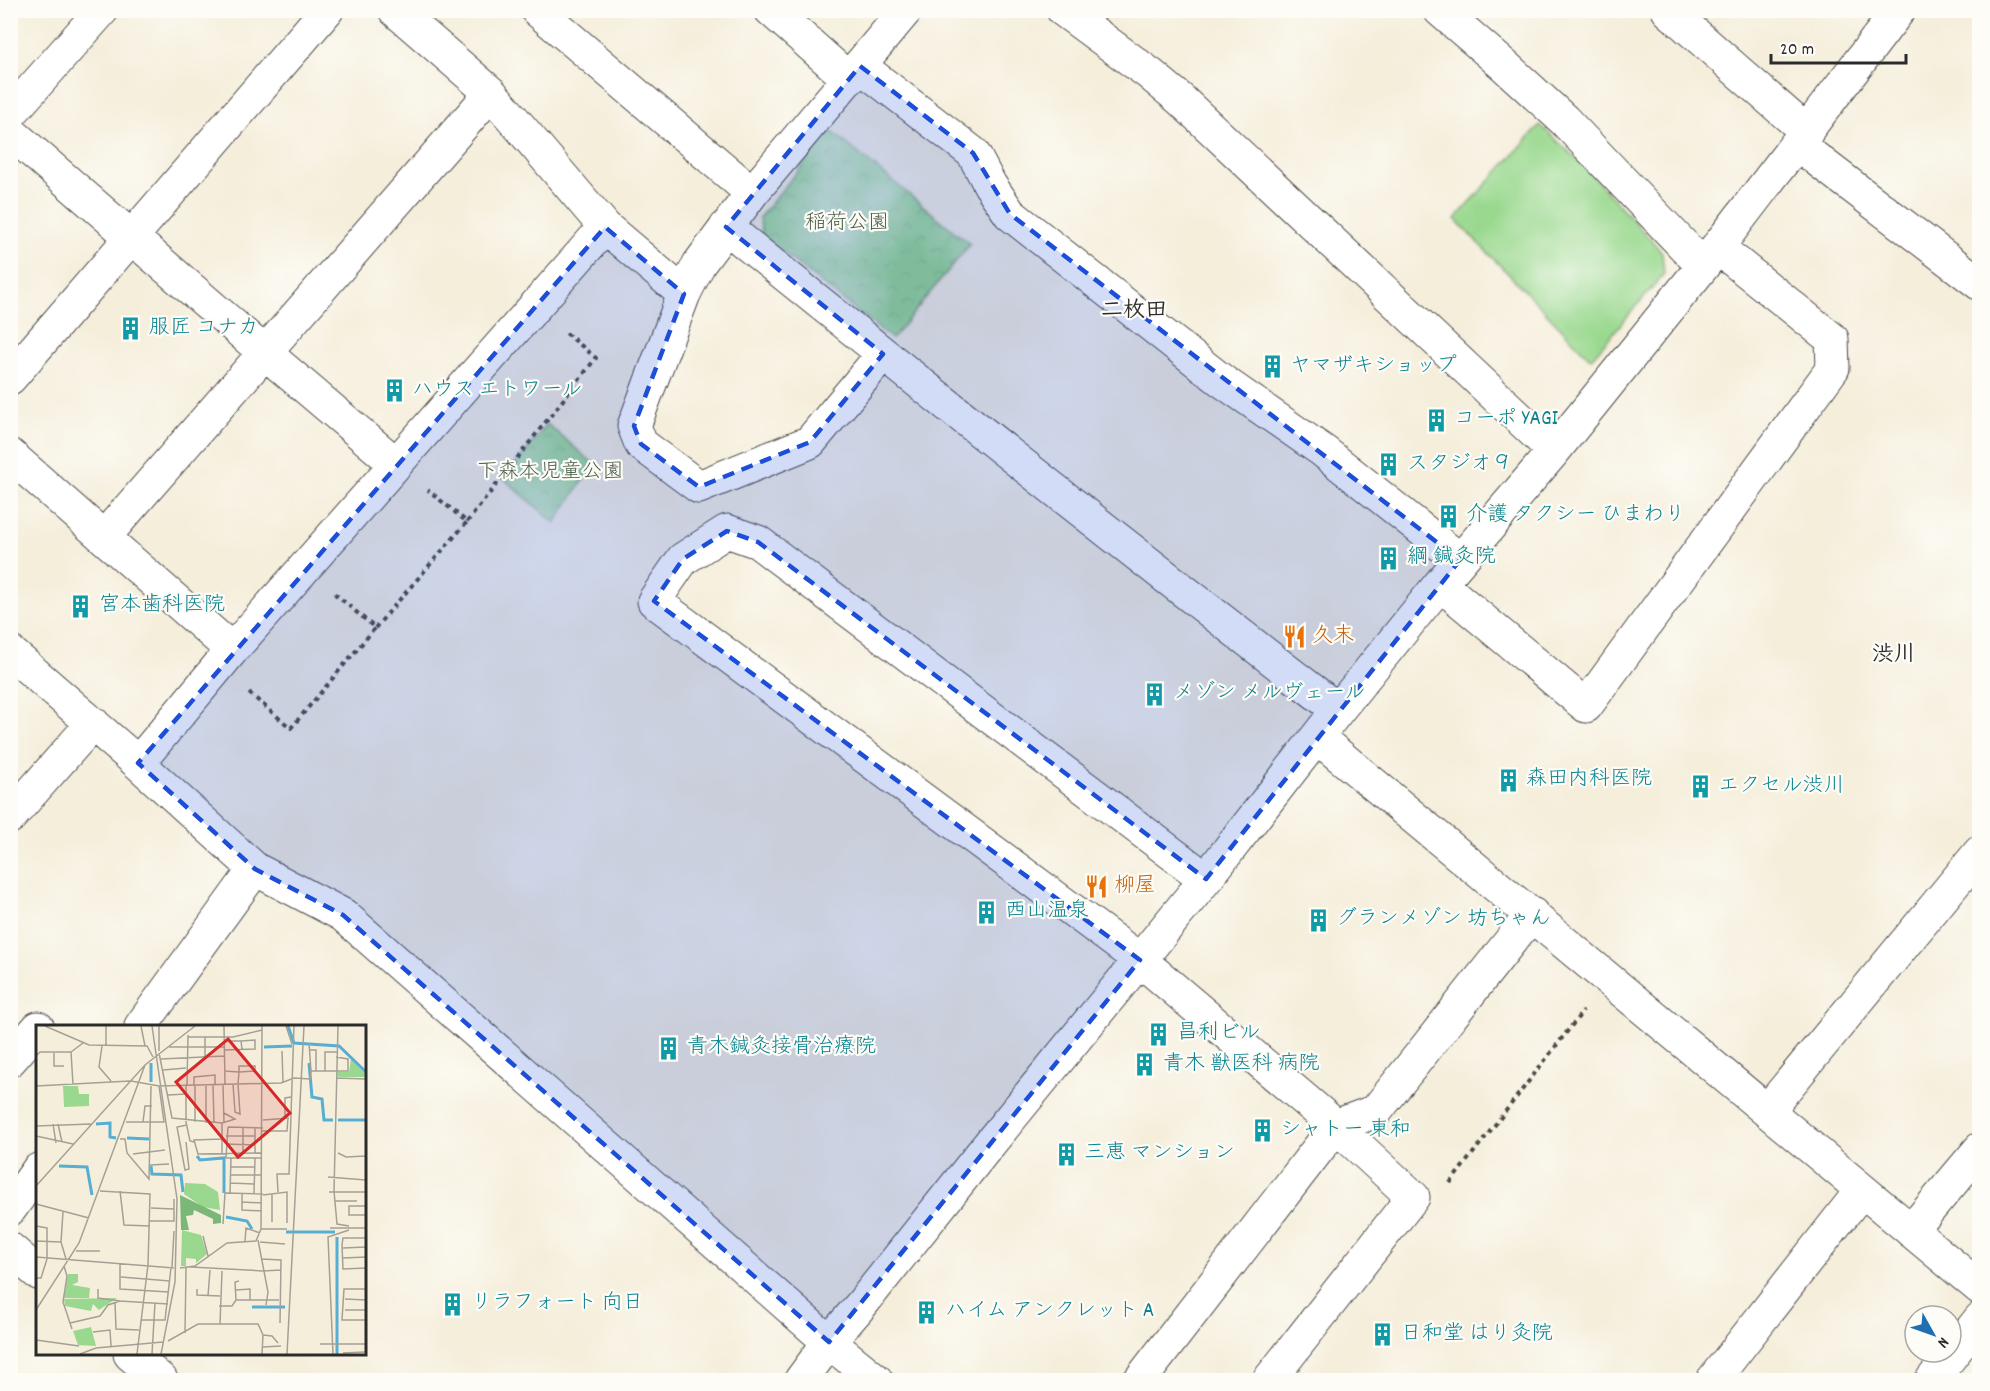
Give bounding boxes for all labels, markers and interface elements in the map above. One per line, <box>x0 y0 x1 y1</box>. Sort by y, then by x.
scale bar <box>1771 27 1906 65</box>
text: 20 m <box>1780 38 1814 63</box>
park label: 稲荷公園 <box>805 209 889 239</box>
district label: 二枚田 <box>1101 296 1167 327</box>
place label: 服匠 コナカ <box>149 314 259 344</box>
building icon: 服匠 コナカ <box>118 316 144 342</box>
place label: ヤマザキショップ <box>1290 352 1457 382</box>
building icon: ヤマザキショップ <box>1259 354 1285 380</box>
place label: ハウス エトワール <box>412 376 582 406</box>
building icon: ハウス エトワール <box>381 378 407 404</box>
place label: コーポ YAGI <box>1454 405 1559 435</box>
building icon: コーポ YAGI <box>1423 407 1449 433</box>
place label: スタジオ９ <box>1407 450 1512 480</box>
building icon: スタジオ９ <box>1376 452 1402 478</box>
park label: 下森本児童公園 <box>477 458 624 488</box>
place label: 介護 タクシー ひまわり <box>1466 501 1685 531</box>
building icon: 介護 タクシー ひまわり <box>1435 503 1461 529</box>
place label: 綱 鍼灸院 <box>1407 543 1496 573</box>
building icon: 綱 鍼灸院 <box>1376 545 1402 571</box>
place label: 宮本歯科医院 <box>99 591 225 621</box>
building icon: 宮本歯科医院 <box>68 593 94 619</box>
place label: 久末 <box>1312 622 1354 652</box>
restaurant icon: 久末 <box>1281 624 1307 650</box>
district label: 渋川 <box>1872 640 1916 671</box>
place label: メゾン メルヴェール <box>1173 679 1365 709</box>
building icon: メゾン メルヴェール <box>1142 681 1168 707</box>
place label: 森田内科医院 <box>1526 765 1652 795</box>
building icon: 森田内科医院 <box>1495 767 1521 793</box>
place label: エクセル渋川 <box>1718 772 1845 802</box>
building icon: エクセル渋川 <box>1687 774 1713 800</box>
place label: 柳屋 <box>1114 872 1156 902</box>
restaurant icon: 柳屋 <box>1083 874 1109 900</box>
place label: 西山温泉 <box>1005 897 1089 927</box>
building icon: 西山温泉 <box>974 899 1000 925</box>
place label: グランメゾン 坊ちゃん <box>1336 905 1551 935</box>
building icon: グランメゾン 坊ちゃん <box>1305 907 1331 933</box>
place label: 昌利ビル <box>1177 1019 1261 1049</box>
building icon: 昌利ビル <box>1146 1021 1172 1047</box>
inset map <box>36 1025 366 1355</box>
place label: 青木鍼灸接骨治療院 <box>687 1033 876 1063</box>
building icon: 青木鍼灸接骨治療院 <box>656 1035 682 1061</box>
place label: 青木 獣医科 病院 <box>1163 1050 1320 1080</box>
building icon: 青木 獣医科 病院 <box>1132 1052 1158 1078</box>
place label: シャトー 東和 <box>1280 1116 1411 1146</box>
building icon: シャトー 東和 <box>1249 1118 1275 1144</box>
place label: 三恵 マンション <box>1084 1139 1235 1169</box>
building icon: 三恵 マンション <box>1053 1141 1079 1167</box>
place label: リラフォート 向日 <box>471 1289 644 1319</box>
building icon: リラフォート 向日 <box>440 1291 466 1317</box>
place label: ハイム アンクレット A <box>945 1297 1154 1327</box>
building icon: ハイム アンクレット A <box>914 1299 940 1325</box>
north arrow <box>1903 1304 1963 1364</box>
place label: 日和堂 はり灸院 <box>1401 1320 1553 1350</box>
building icon: 日和堂 はり灸院 <box>1370 1322 1396 1348</box>
text: N <box>1931 1332 1954 1353</box>

